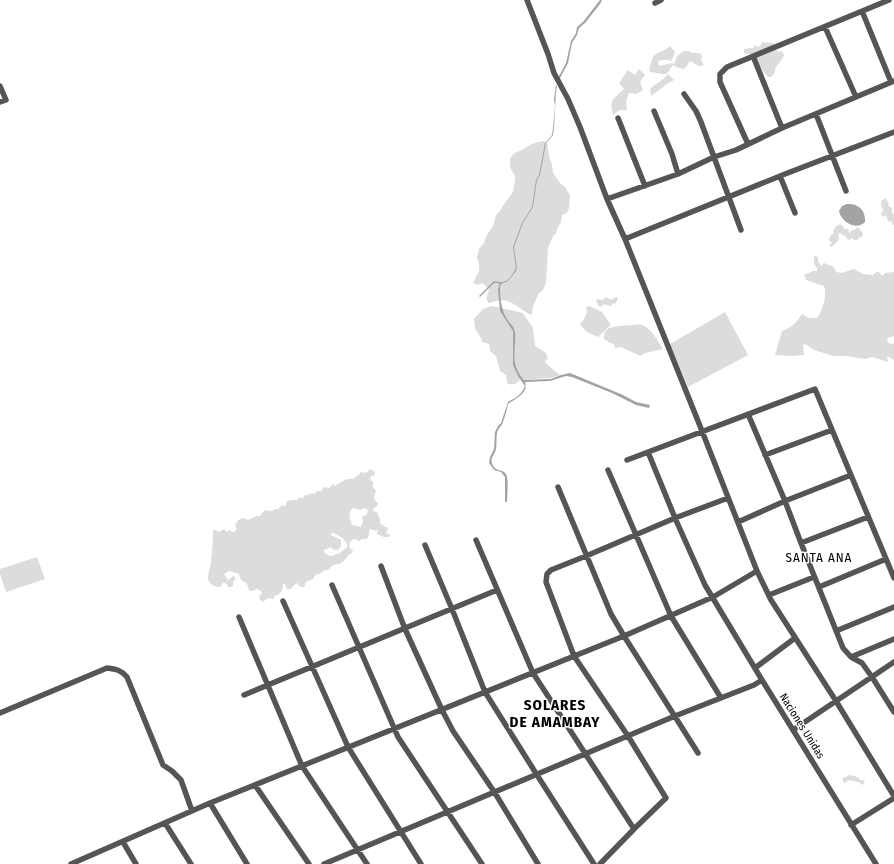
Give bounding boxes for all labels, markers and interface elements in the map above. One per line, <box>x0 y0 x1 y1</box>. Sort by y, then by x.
district label: SANTA ANA <box>786 550 852 565</box>
street label: Naciones Unidas <box>777 691 827 761</box>
district label: SOLARES DE AMAMBAY <box>510 696 600 731</box>

